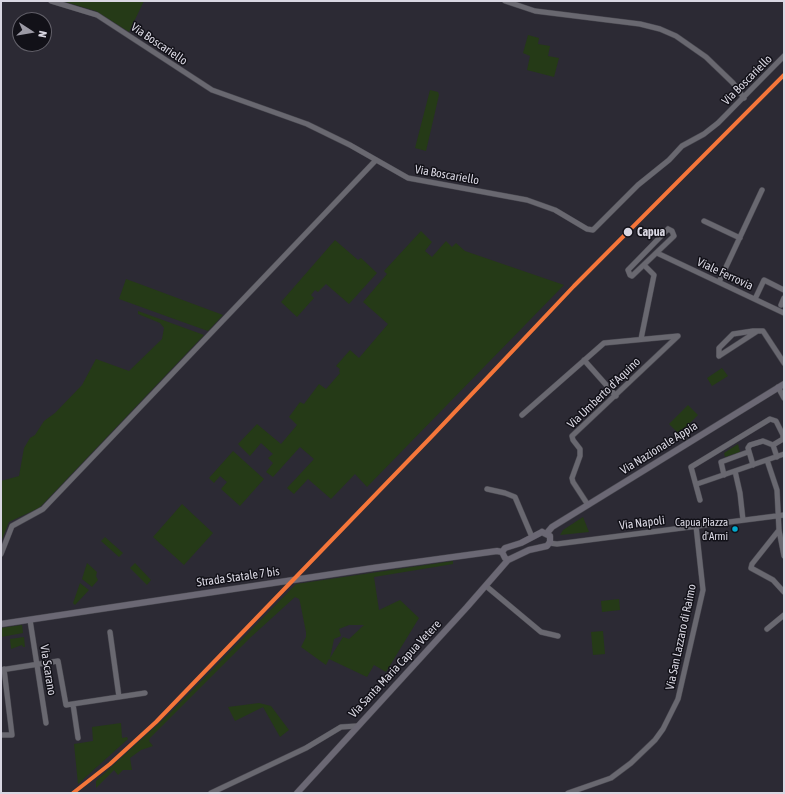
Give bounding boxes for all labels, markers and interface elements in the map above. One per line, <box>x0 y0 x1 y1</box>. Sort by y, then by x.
north arrow <box>12 12 52 52</box>
street label: Via Boscariello <box>128 20 190 68</box>
text: N <box>36 30 49 39</box>
street label: Via Boscariello <box>719 52 775 108</box>
street label: Via Boscariello <box>414 162 480 188</box>
place label: Capua <box>637 225 665 239</box>
marker: Capua <box>622 226 634 238</box>
street label: Viale Ferrovia <box>695 255 755 293</box>
street label: Via Umberto d'Aquino <box>564 354 644 432</box>
street label: Via Nazionale Appia <box>618 418 700 478</box>
street label: Via Napoli <box>618 513 666 533</box>
place label: Capua Piazza d'Armi <box>675 516 728 542</box>
marker: Capua Piazza d'Armi <box>730 524 740 534</box>
street label: Strada Statale 7 bis <box>196 564 280 590</box>
street label: Via San Lazzaro di Raimo <box>663 583 699 691</box>
street label: Via Santa Maria Capua Vetere <box>346 617 444 721</box>
street label: Via Scarano <box>37 644 59 696</box>

